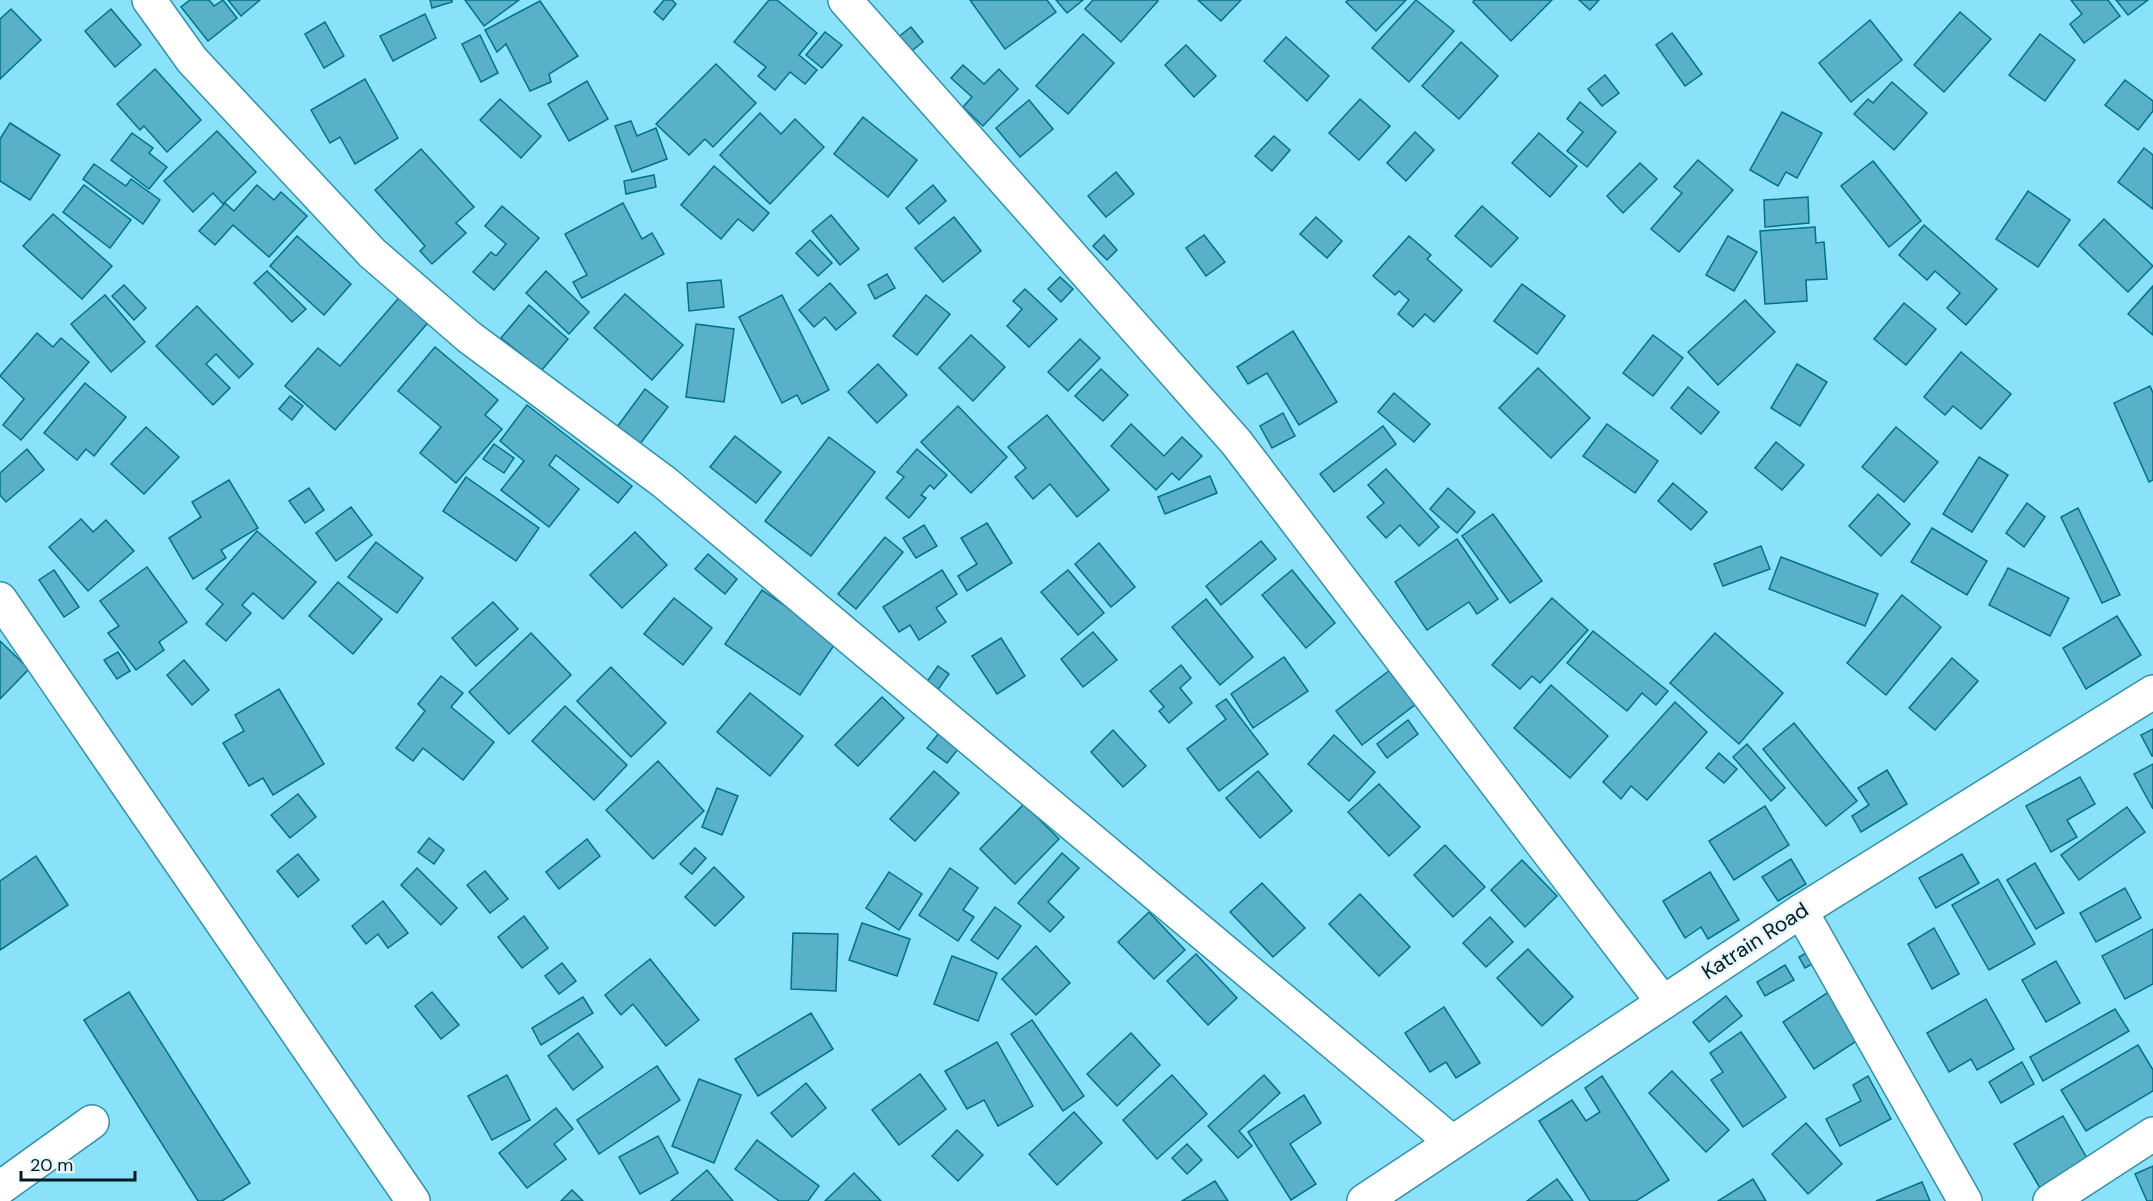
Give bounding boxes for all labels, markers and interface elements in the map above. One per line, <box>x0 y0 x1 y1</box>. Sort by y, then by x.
street label: Katrain Road <box>1696 896 1814 986</box>
scale bar <box>21 1144 135 1182</box>
text: 20 m <box>30 1153 73 1177</box>

